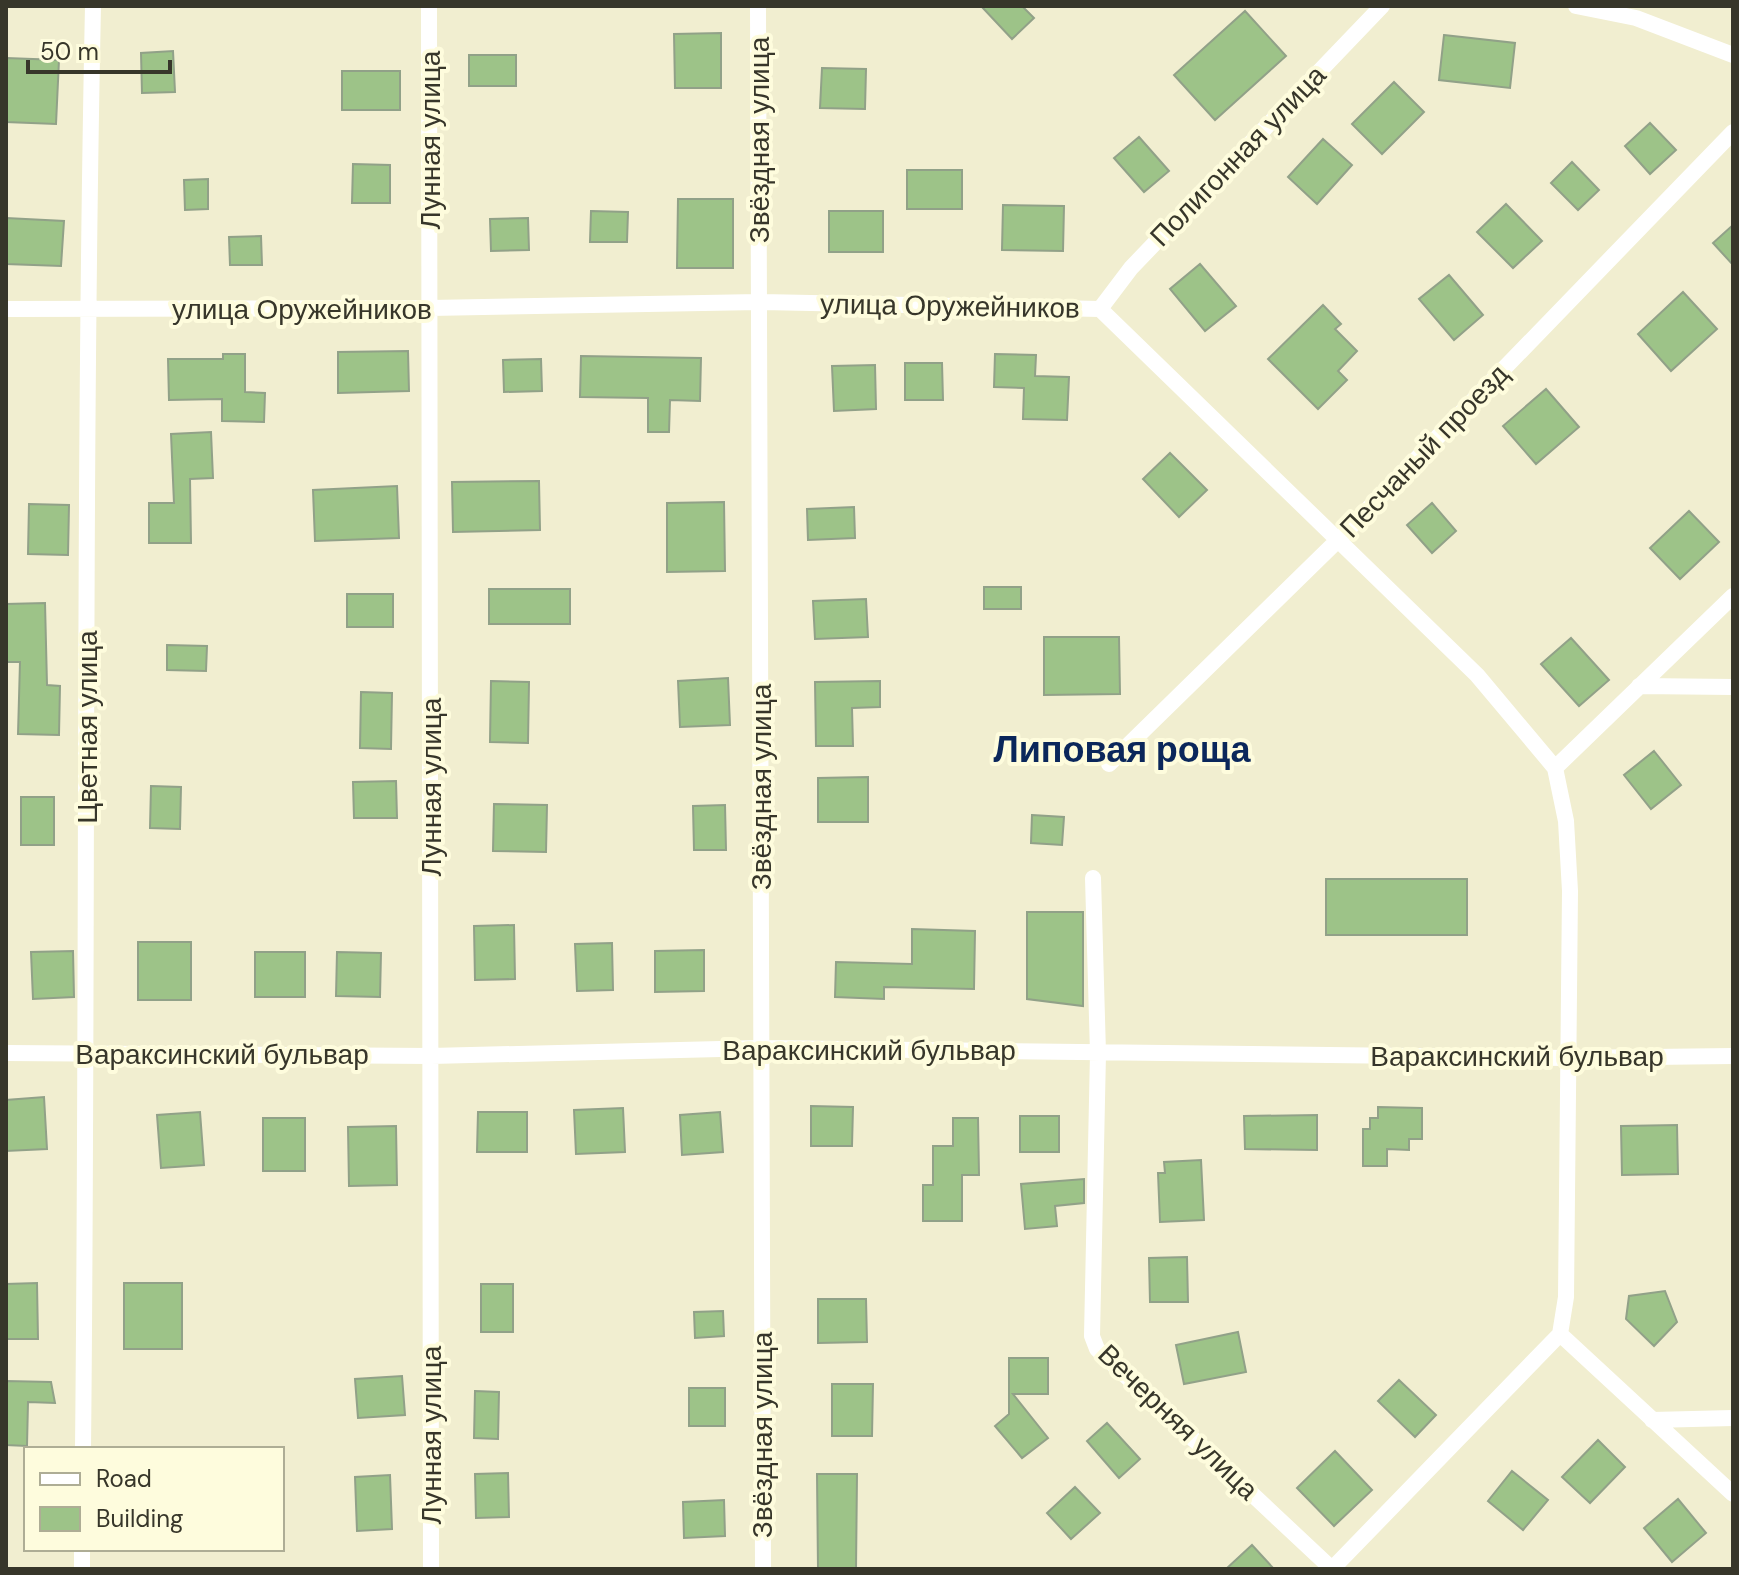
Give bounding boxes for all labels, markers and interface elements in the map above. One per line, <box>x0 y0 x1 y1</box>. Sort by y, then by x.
scale bar <box>28 24 170 74</box>
text: 50 m <box>40 36 99 67</box>
street label: Звёздная улица <box>741 36 778 243</box>
street label: Лунная улица <box>412 50 449 229</box>
street label: Полигонная улица <box>1142 57 1334 255</box>
street label: улица Оружейников <box>820 285 1080 327</box>
street label: улица Оружейников <box>172 291 432 328</box>
street label: Песчаный проезд <box>1331 356 1517 546</box>
street label: Цветная улица <box>69 630 106 824</box>
street label: Звёздная улица <box>743 683 780 890</box>
street label: Лунная улица <box>413 697 450 876</box>
district label: Липовая роща <box>993 726 1252 773</box>
street label: Вараксинский бульвар <box>722 1032 1016 1069</box>
street label: Вараксинский бульвар <box>75 1036 369 1073</box>
street label: Вараксинский бульвар <box>1370 1038 1664 1075</box>
street label: Звёздная улица <box>744 1331 781 1538</box>
street label: Вечерняя улица <box>1090 1336 1266 1508</box>
street label: Лунная улица <box>413 1345 450 1524</box>
legend <box>24 1447 284 1551</box>
text: Road <box>96 1463 152 1494</box>
text: Building <box>96 1503 183 1534</box>

